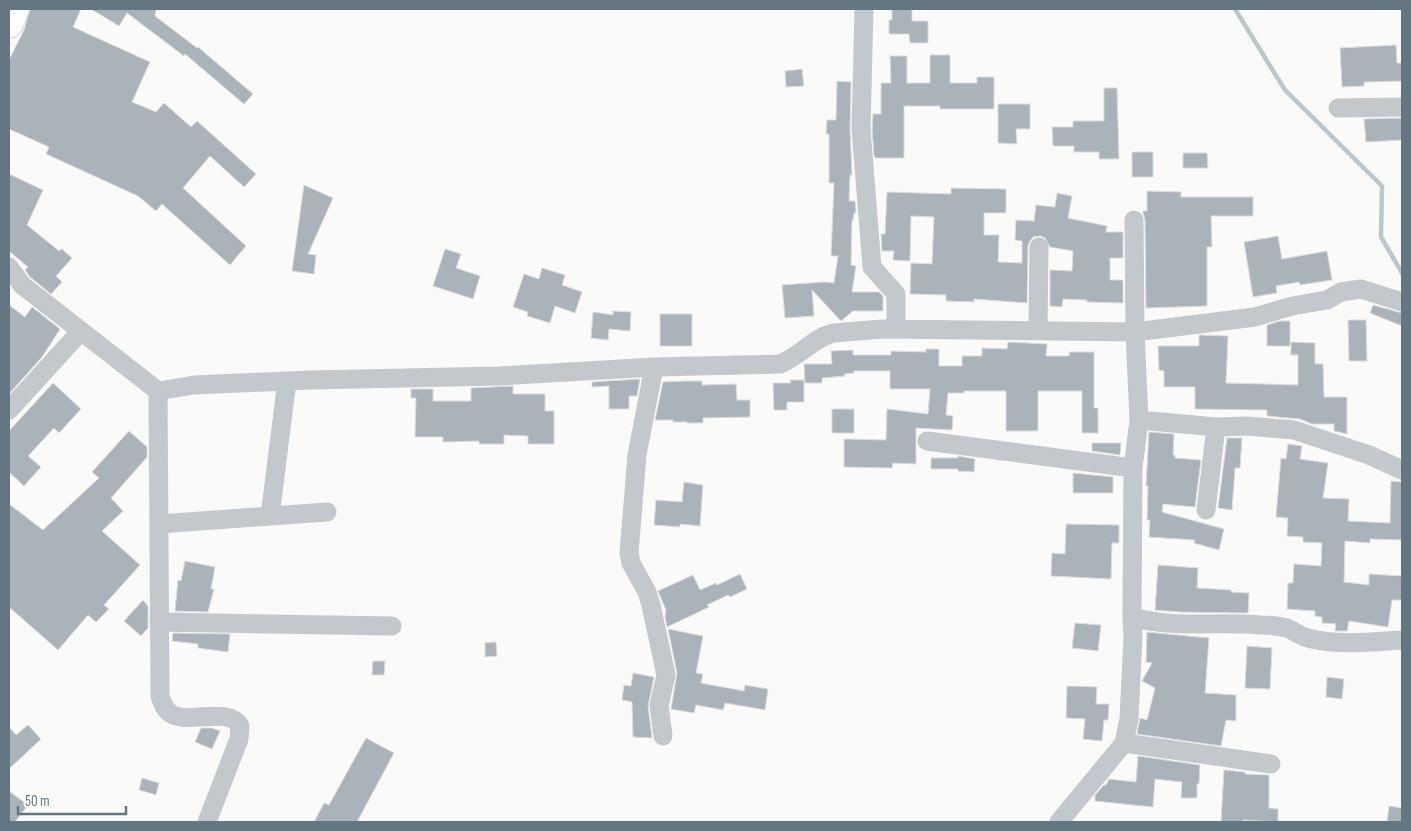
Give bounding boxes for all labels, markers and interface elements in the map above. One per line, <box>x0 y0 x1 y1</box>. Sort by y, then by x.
scale bar <box>18 784 125 816</box>
text: 50 m <box>25 792 50 811</box>

